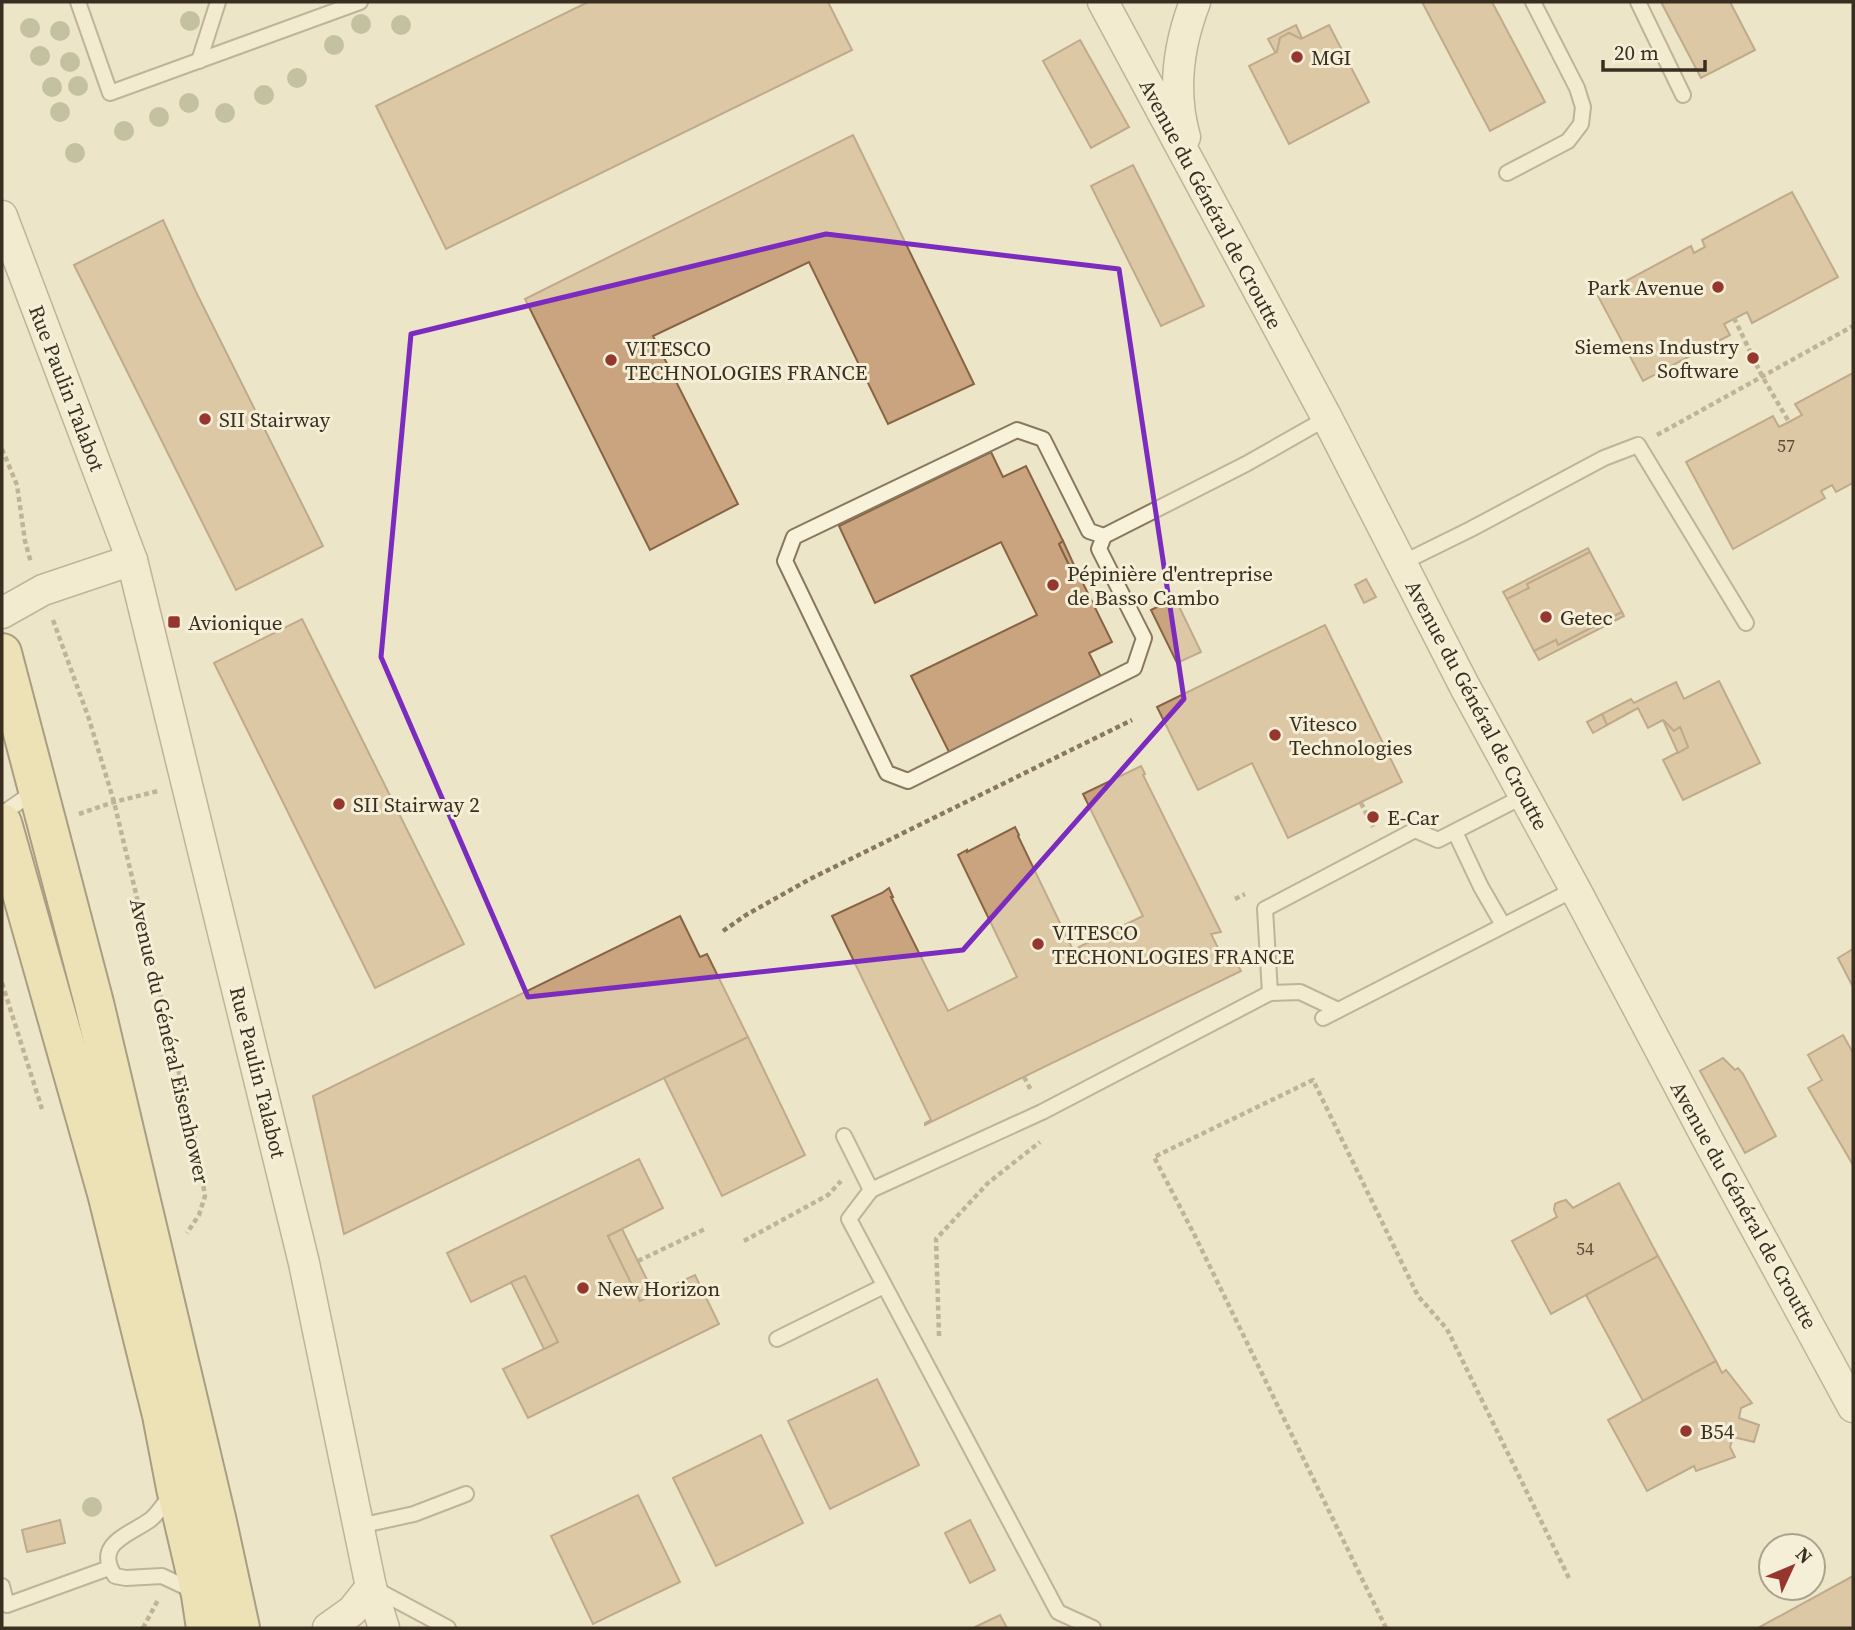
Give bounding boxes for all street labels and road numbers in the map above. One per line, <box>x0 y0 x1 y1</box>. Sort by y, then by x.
street label: Avenue du Général de Croutte <box>1133 74 1289 334</box>
street label: Rue Paulin Talabot <box>22 301 112 475</box>
street label: Avenue du Général de Croutte <box>1399 575 1555 835</box>
street label: Avenue du Général Eisenhower <box>123 895 217 1187</box>
street label: Rue Paulin Talabot <box>223 983 293 1161</box>
street label: Avenue du Général de Croutte <box>1664 1076 1824 1334</box>

